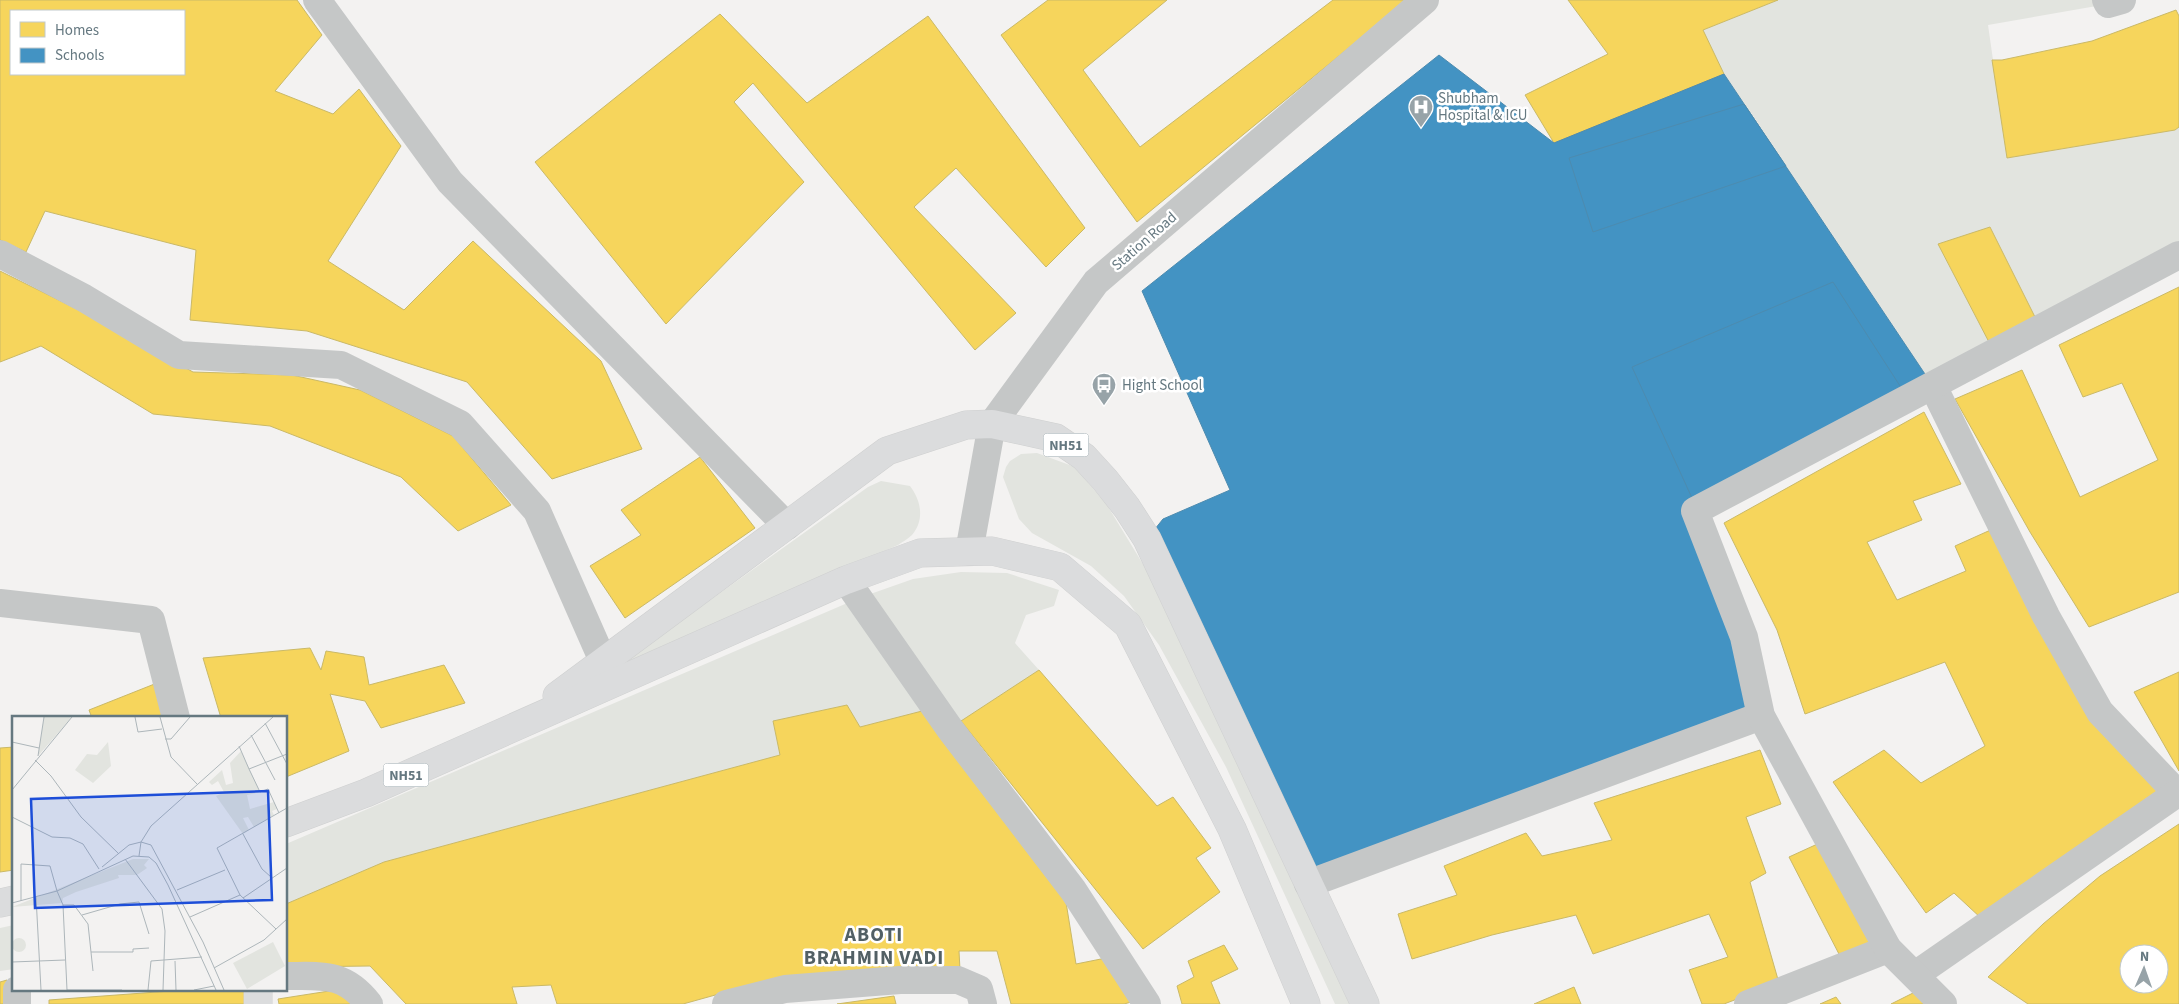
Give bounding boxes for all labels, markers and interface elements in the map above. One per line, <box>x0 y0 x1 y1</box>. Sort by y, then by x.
legend <box>10 10 185 75</box>
text: Homes <box>55 20 99 41</box>
text: Schools <box>55 45 104 66</box>
place label: Shubham Hospital & ICU <box>1438 88 1527 126</box>
hospital icon: Shubham Hospital & ICU <box>1408 94 1434 128</box>
street label: Station Road <box>1107 207 1181 276</box>
bus stop icon: Hight School <box>1091 372 1117 406</box>
place label: Hight School <box>1122 375 1203 396</box>
road number: NH51 <box>1044 434 1088 456</box>
inset map <box>12 716 288 992</box>
road number: NH51 <box>384 764 428 786</box>
district label: ABOTI BRAHMIN VADI <box>804 921 944 972</box>
north arrow <box>2119 944 2169 994</box>
text: N <box>2139 947 2149 967</box>

